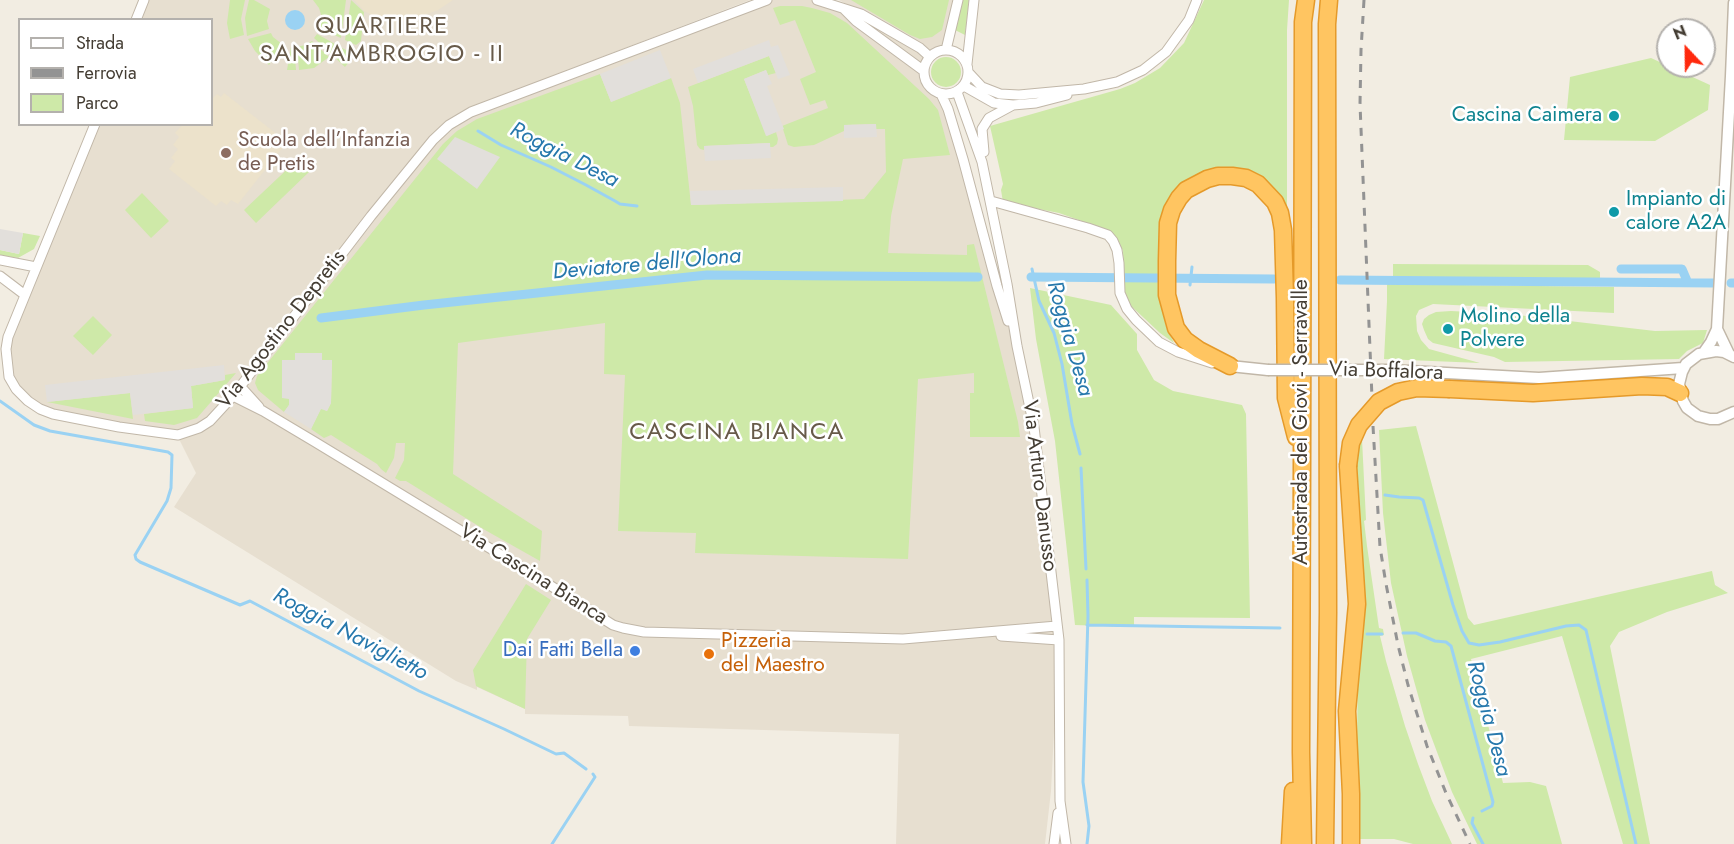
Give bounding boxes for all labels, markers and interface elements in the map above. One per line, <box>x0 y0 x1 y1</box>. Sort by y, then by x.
district label: QUARTIERE SANT'AMBROGIO - II <box>260 13 504 69</box>
legend <box>18 18 213 126</box>
north arrow <box>1656 18 1716 78</box>
text: N <box>1670 20 1690 46</box>
text: Strada <box>76 30 124 56</box>
text: Ferrovia <box>76 60 137 86</box>
text: Parco <box>76 90 118 116</box>
place label: Cascina Caimera <box>1452 103 1602 129</box>
marker: Cascina Caimera <box>1607 109 1621 123</box>
water label: Roggia Desa <box>505 117 623 195</box>
place label: Scuola dell’Infanzia de Pretis <box>238 128 410 178</box>
marker: Scuola dell’Infanzia de Pretis <box>219 146 233 160</box>
place label: Impianto di calore A2A <box>1626 187 1726 237</box>
marker: Impianto di calore A2A <box>1607 205 1621 219</box>
water label: Deviatore dell'Olona <box>552 244 742 286</box>
street label: Via Agostino Depretis <box>212 246 352 414</box>
water label: Roggia Desa <box>1040 278 1098 400</box>
street label: Autostrada dei Giovi - Serravalle <box>1289 279 1315 565</box>
place label: Molino della Polvere <box>1460 304 1570 354</box>
marker: Molino della Polvere <box>1441 322 1455 336</box>
street label: Via Boffalora <box>1328 357 1444 387</box>
street label: Via Arturo Danusso <box>1016 399 1062 573</box>
district label: CASCINA BIANCA <box>629 419 845 447</box>
street label: Via Cascina Bianca <box>454 519 612 631</box>
water label: Roggia Naviglietto <box>268 583 432 687</box>
place label: Pizzeria del Maestro <box>721 629 825 679</box>
place label: Dai Fatti Bella <box>503 638 623 664</box>
marker: Dai Fatti Bella <box>628 644 642 658</box>
marker: Pizzeria del Maestro <box>702 647 716 661</box>
water label: Roggia Desa <box>1460 658 1516 780</box>

